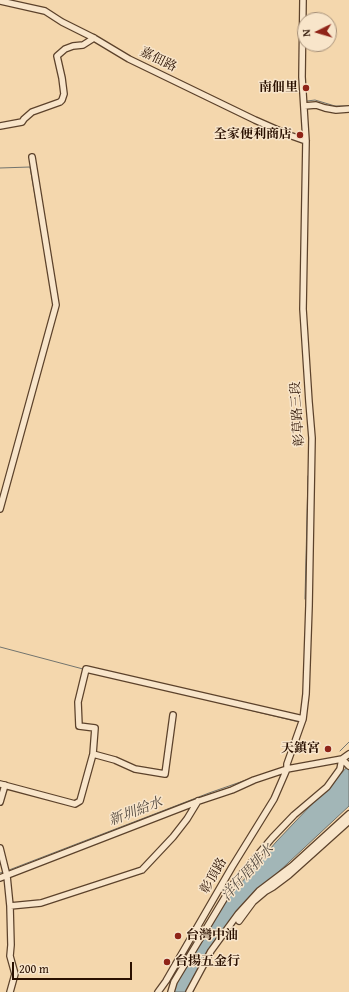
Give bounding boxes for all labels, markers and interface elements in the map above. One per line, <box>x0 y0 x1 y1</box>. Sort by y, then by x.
north arrow <box>297 12 337 52</box>
text: N <box>298 29 314 37</box>
street label: 嘉佃路 <box>137 44 179 76</box>
place label: 南佃里 <box>259 80 298 96</box>
marker: 南佃里 <box>301 83 311 93</box>
place label: 全家便利商店 <box>214 127 292 143</box>
marker: 全家便利商店 <box>295 130 305 140</box>
street label: 彰草路三段 <box>288 381 308 447</box>
place label: 天鎮宮 <box>281 741 320 757</box>
marker: 天鎮宮 <box>323 744 333 754</box>
water label: 新圳給水 <box>107 794 165 830</box>
water label: 洋仔厝排水 <box>218 841 278 905</box>
street label: 彰頂路 <box>197 855 231 897</box>
place label: 台灣中油 <box>186 928 238 944</box>
marker: 台灣中油 <box>173 931 183 941</box>
scale bar <box>14 954 134 980</box>
place label: 台揚五金行 <box>175 954 240 970</box>
marker: 台揚五金行 <box>162 957 172 967</box>
text: 200 m <box>19 960 49 977</box>

